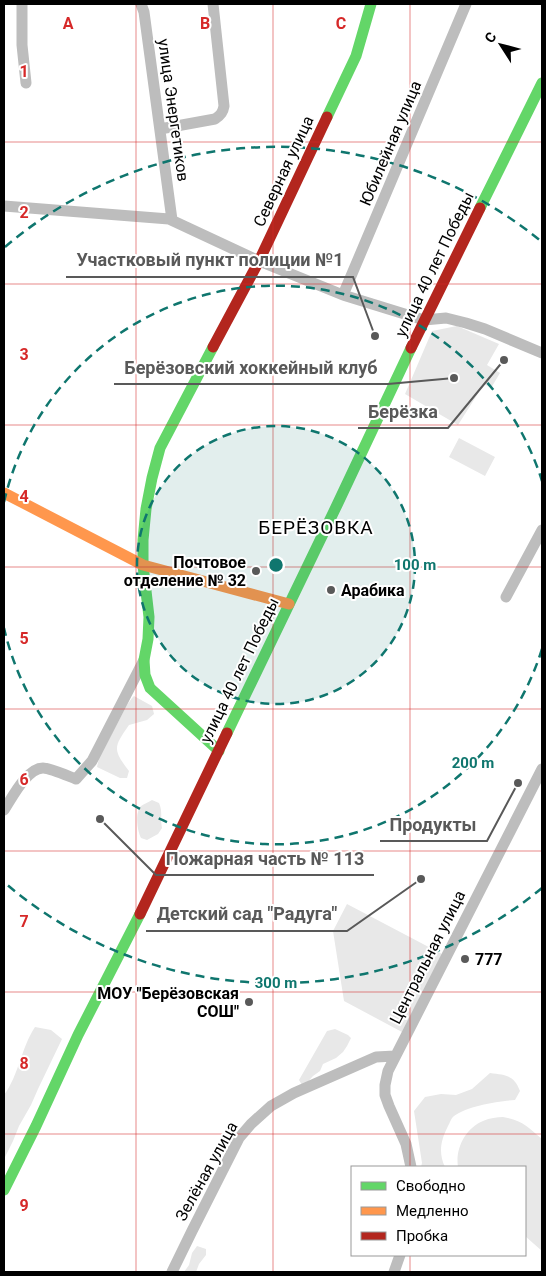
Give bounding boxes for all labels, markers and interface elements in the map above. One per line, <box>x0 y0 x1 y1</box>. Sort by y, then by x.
text: A <box>63 14 74 33</box>
text: B <box>200 14 210 33</box>
text: C <box>336 14 346 33</box>
north arrow <box>476 20 526 70</box>
text: С <box>481 29 500 46</box>
street label: улица Энергетиков <box>154 37 193 183</box>
text: 1 <box>19 62 29 81</box>
street label: Юбилейная улица <box>356 78 425 209</box>
street label: Северная улица <box>249 113 317 230</box>
street label: улица 40 лет Победы <box>391 189 478 340</box>
text: 2 <box>19 203 29 222</box>
callout: Участковый пункт полиции №1 <box>66 244 353 277</box>
text: Участковый пункт полиции №1 <box>76 249 344 270</box>
text: 3 <box>19 345 29 364</box>
callout: Берёзовский хоккейный клуб <box>114 351 388 384</box>
text: Берёзовский хоккейный клуб <box>124 357 378 378</box>
callout: Берёзка <box>358 395 448 428</box>
text: Берёзка <box>368 401 438 422</box>
text: 4 <box>19 487 29 506</box>
district label: БЕРЁЗОВКА <box>258 516 374 539</box>
place label: Почтовое отделение № 32 <box>124 553 246 590</box>
centre of rings <box>267 556 285 574</box>
text: 100 m <box>394 556 436 574</box>
marker: Почтовое отделение № 32 <box>250 565 262 577</box>
place label: Арабика <box>341 581 405 600</box>
marker: Арабика <box>325 584 337 596</box>
street label: улица 40 лет Победы <box>196 595 283 746</box>
text: 5 <box>19 629 29 648</box>
text: 200 m <box>452 754 494 772</box>
text: 6 <box>19 770 29 789</box>
callout: Продукты <box>380 808 487 841</box>
text: Продукты <box>389 814 477 835</box>
callout: Пожарная часть № 113 <box>156 842 374 875</box>
text: Пожарная часть № 113 <box>166 848 364 869</box>
street label: Центральная улица <box>386 887 469 1027</box>
callout: Детский сад "Радуга" <box>146 898 347 931</box>
text: Детский сад "Радуга" <box>157 903 338 924</box>
text: 7 <box>19 912 29 931</box>
place label: 777 <box>475 950 503 969</box>
marker: 777 <box>459 953 471 965</box>
text: 300 m <box>255 974 297 992</box>
place label: МОУ "Берёзовская СОШ" <box>97 984 239 1021</box>
marker: МОУ "Берёзовская СОШ" <box>243 996 255 1008</box>
text: 8 <box>19 1054 29 1073</box>
street label: Зелёная улица <box>171 1118 241 1224</box>
legend <box>351 1166 526 1256</box>
text: Свободно <box>396 1177 465 1195</box>
text: 9 <box>19 1196 29 1215</box>
text: Медленно <box>396 1202 469 1220</box>
text: Пробка <box>396 1227 448 1245</box>

